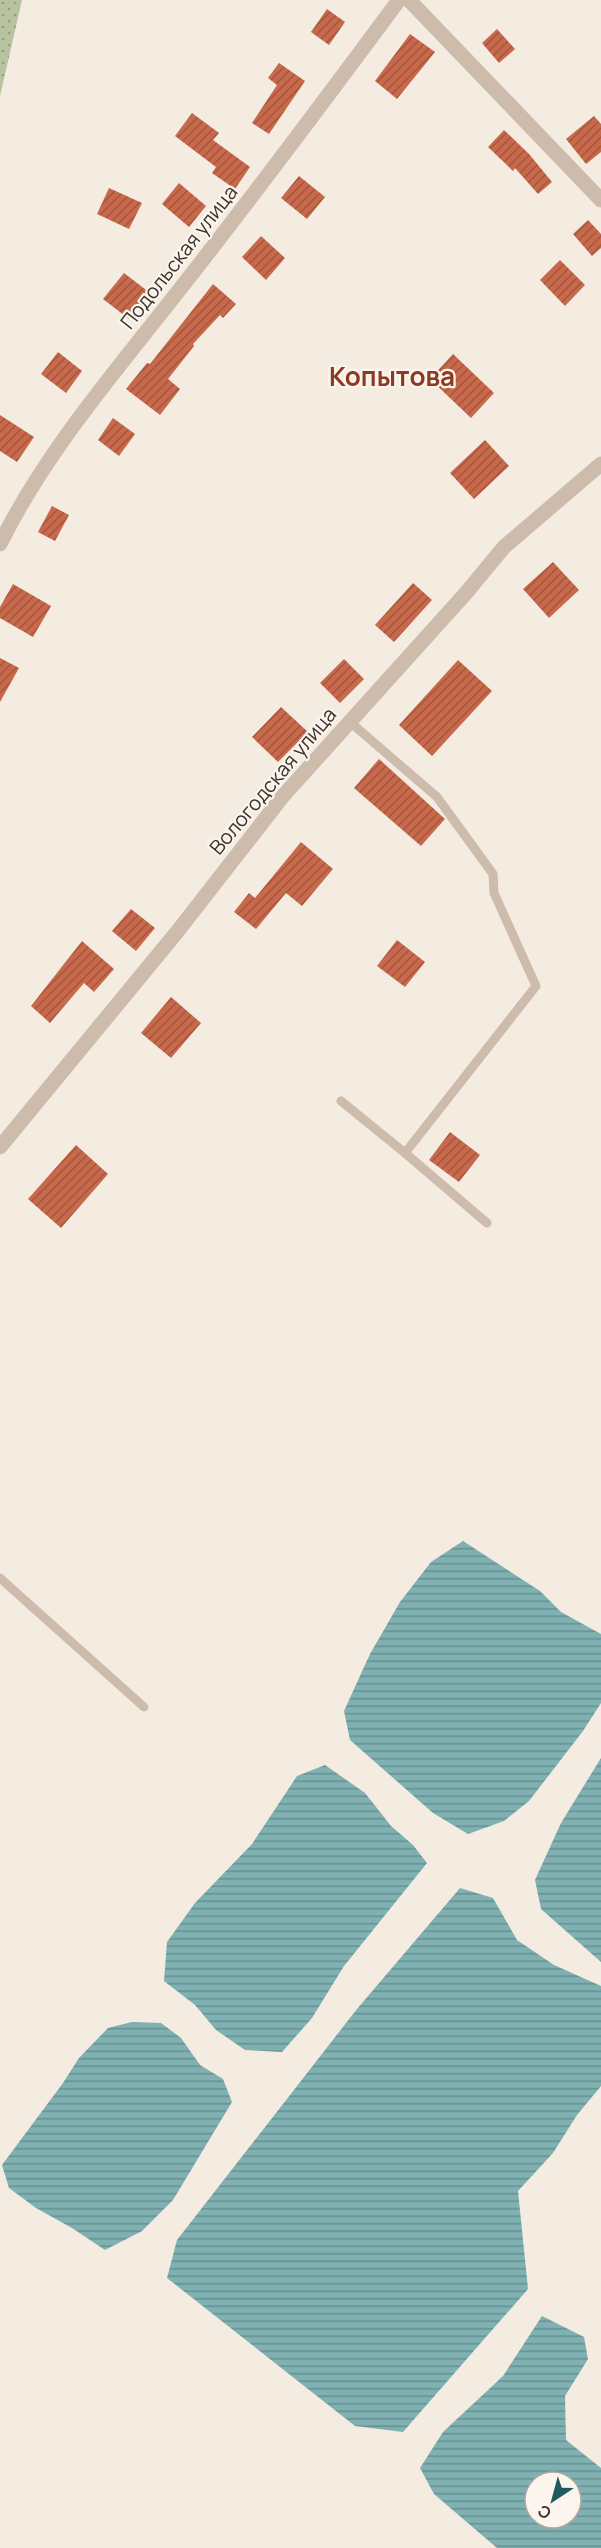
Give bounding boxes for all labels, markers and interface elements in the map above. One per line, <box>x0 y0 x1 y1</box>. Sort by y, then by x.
street label: Подольская улица <box>114 179 243 334</box>
district label: Копытова <box>329 358 455 394</box>
street label: Вологодская улица <box>203 702 342 860</box>
north arrow <box>523 2470 583 2530</box>
text: С <box>533 2500 555 2525</box>

